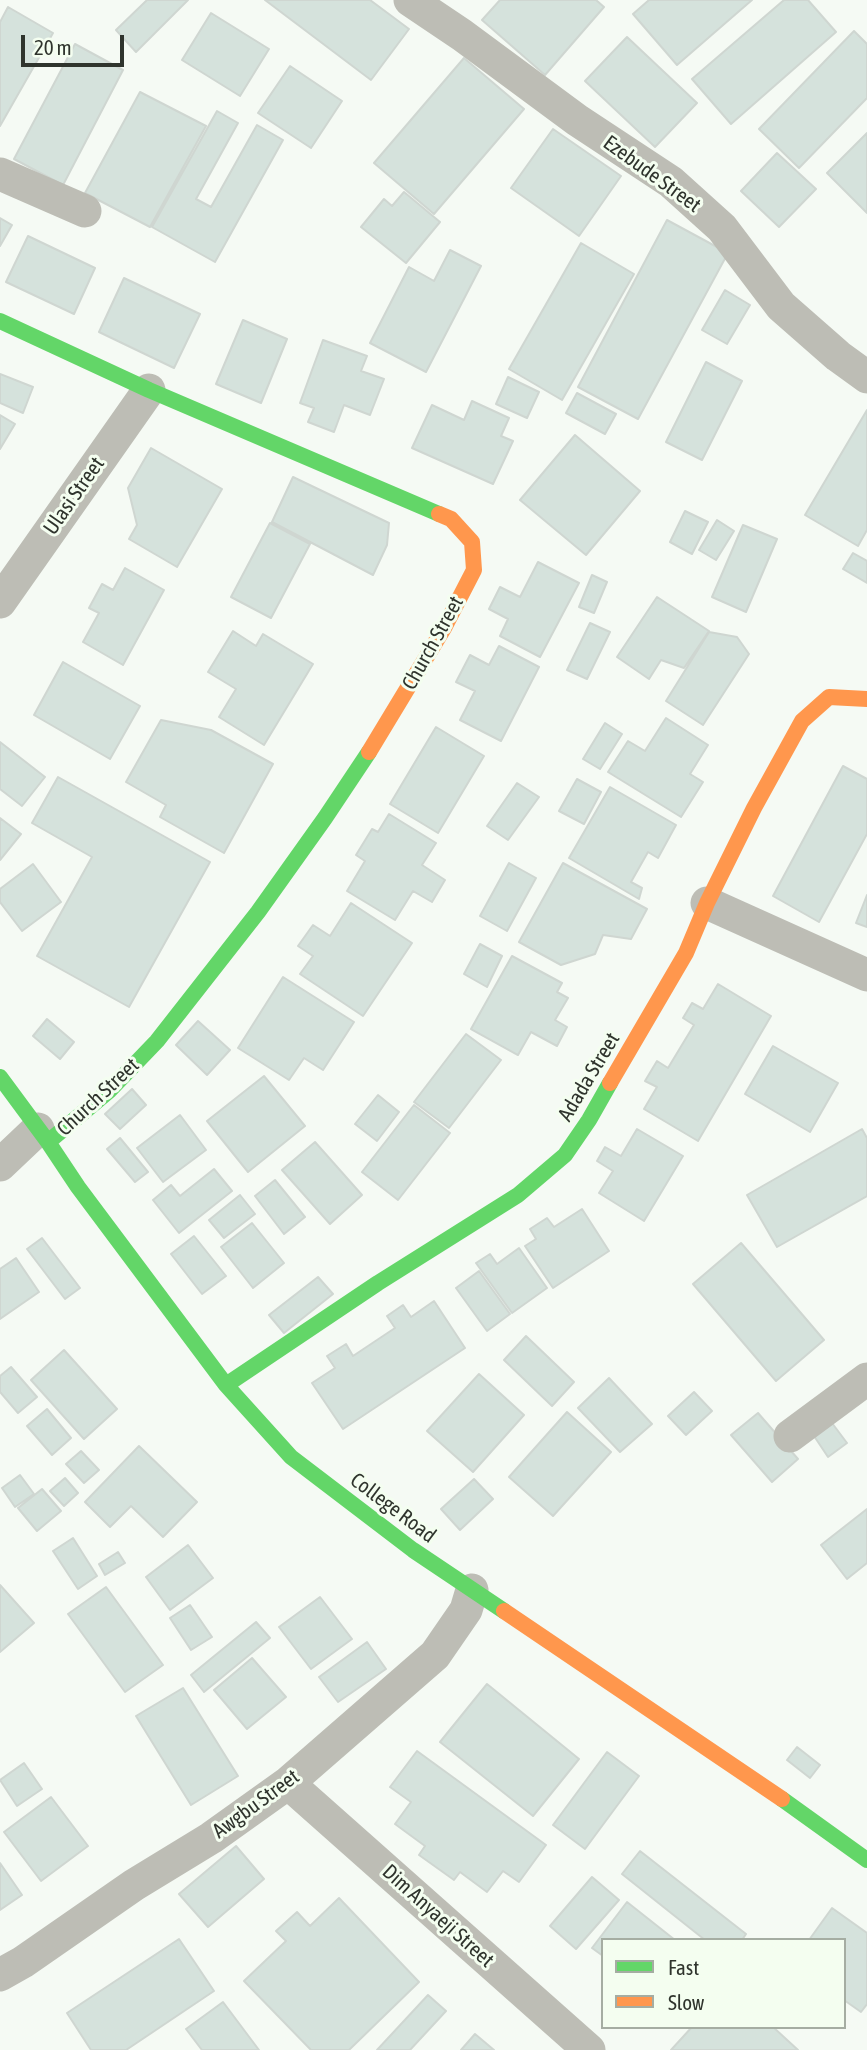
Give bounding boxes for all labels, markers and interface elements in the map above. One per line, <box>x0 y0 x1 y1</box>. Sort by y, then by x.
scale bar <box>24 21 128 65</box>
text: 20 m <box>34 35 72 59</box>
street label: Ezebude Street <box>598 130 706 218</box>
street label: Ulasi Street <box>38 452 110 540</box>
street label: Church Street <box>397 592 469 694</box>
street label: Adada Street <box>553 1028 625 1126</box>
street label: Church Street <box>52 1053 144 1141</box>
street label: College Road <box>345 1468 441 1548</box>
street label: Awgbu Street <box>208 1764 304 1844</box>
street label: Dim Anyaeji Street <box>377 1859 499 1973</box>
legend <box>601 1938 846 2029</box>
text: Fast <box>668 1955 699 1979</box>
text: Slow <box>668 1990 704 2014</box>

